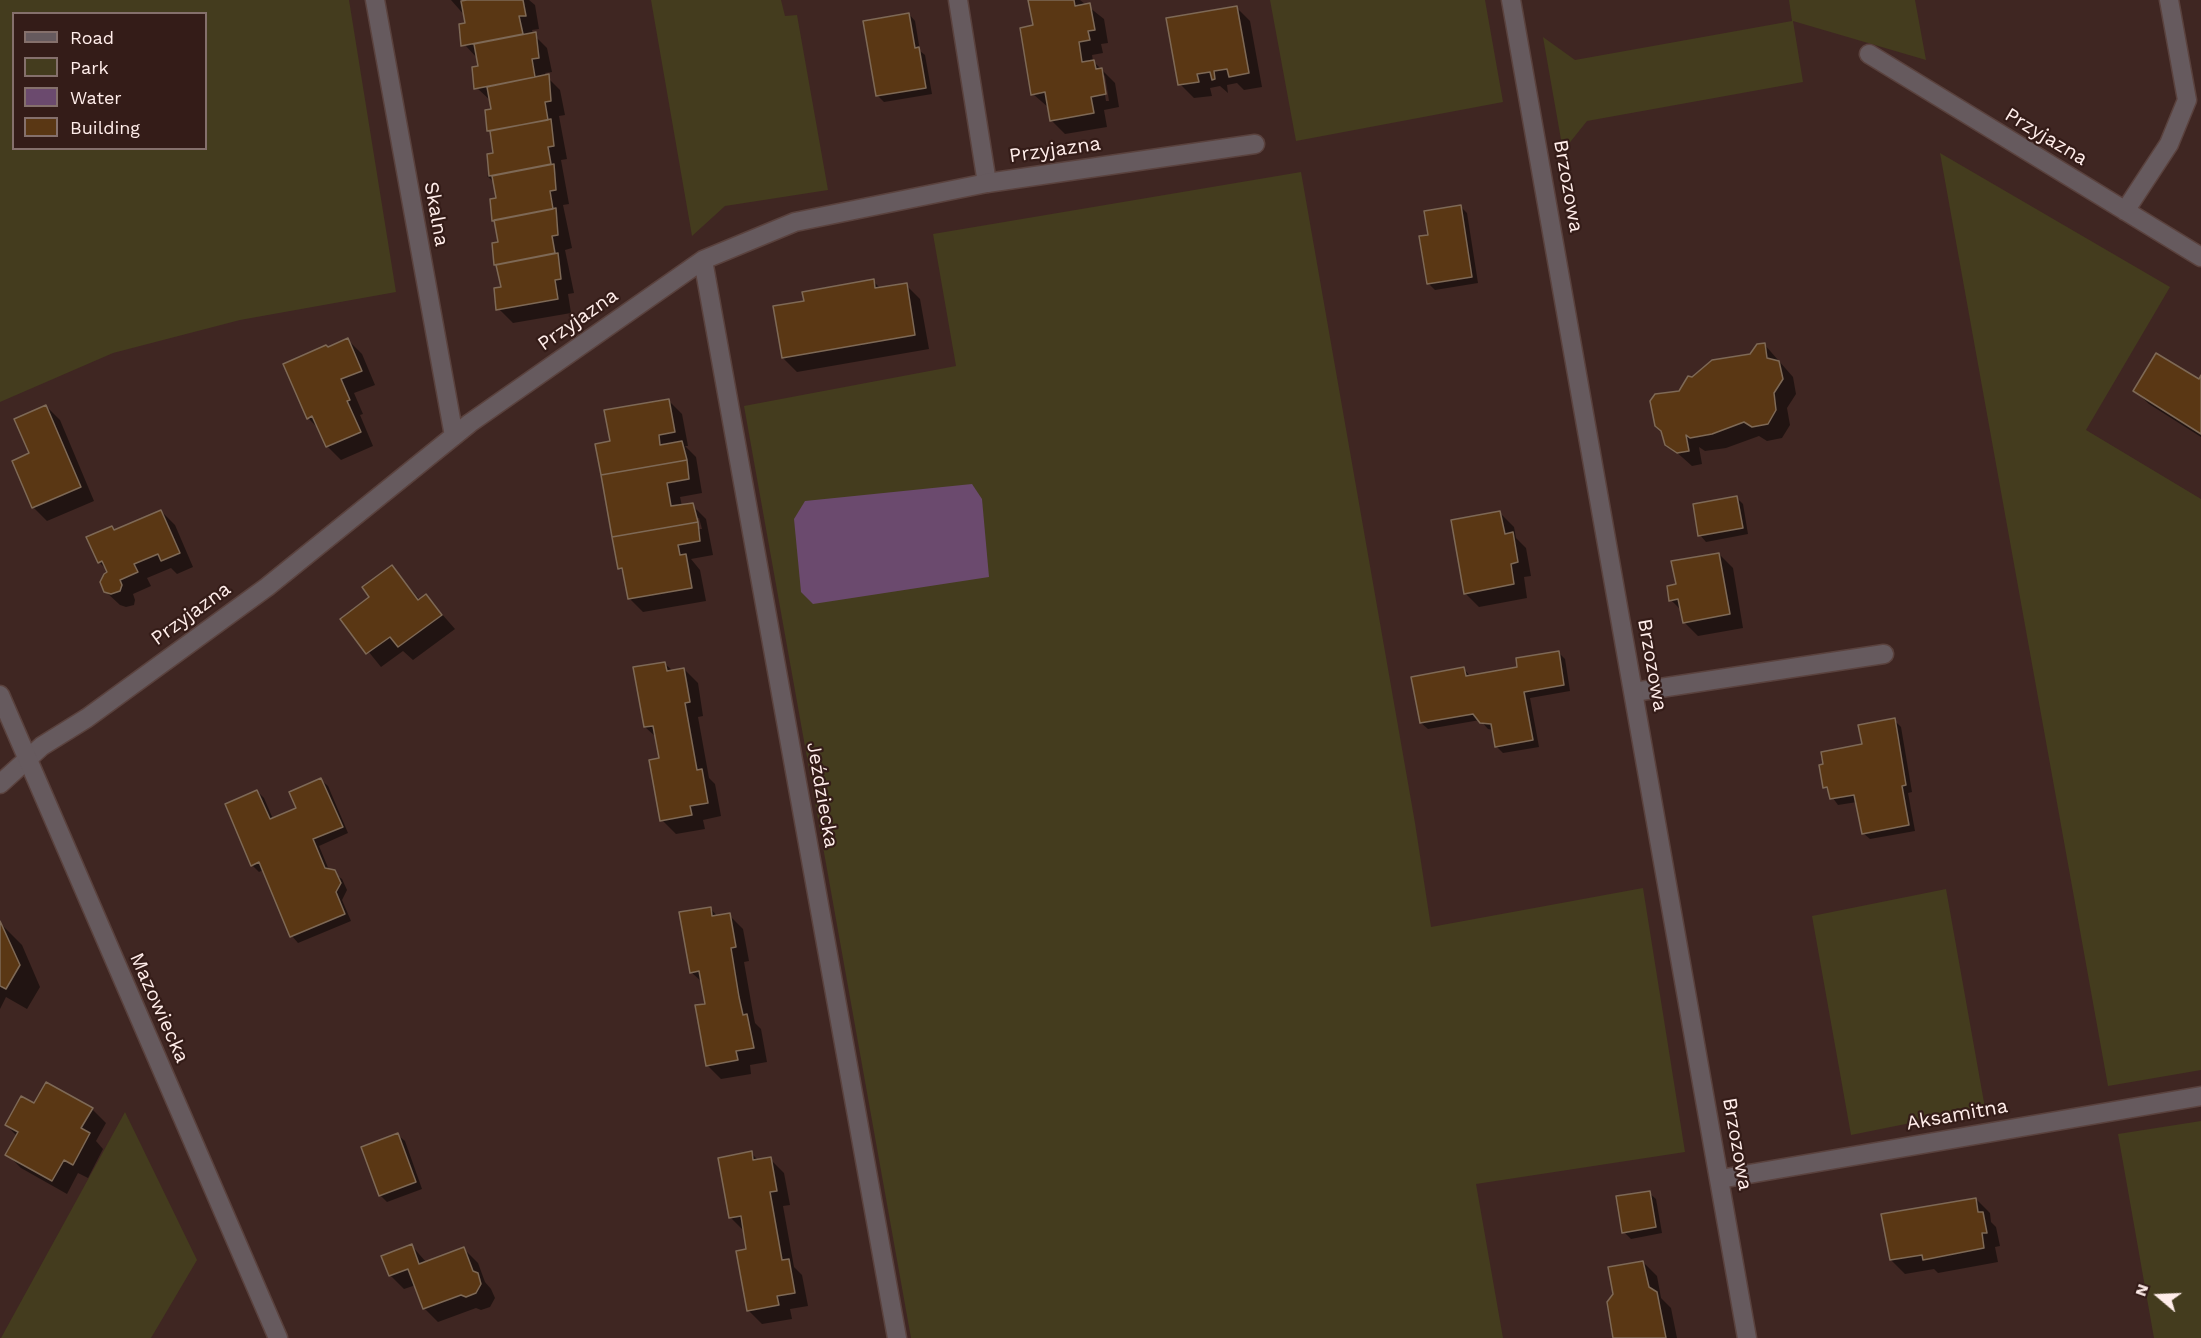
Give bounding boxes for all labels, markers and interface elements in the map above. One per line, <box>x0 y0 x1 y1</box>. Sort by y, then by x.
legend <box>12 12 207 150</box>
text: Road <box>70 27 114 48</box>
text: Park <box>70 57 109 78</box>
text: Water <box>70 87 122 108</box>
street label: Przyjazna <box>2000 103 2092 171</box>
text: Building <box>70 117 140 138</box>
street label: Przyjazna <box>1008 132 1102 168</box>
street label: Brzozowa <box>1548 138 1588 234</box>
street label: Skalna <box>419 180 453 248</box>
street label: Przyjazna <box>533 284 623 356</box>
street label: Przyjazna <box>147 577 235 651</box>
street label: Brzozowa <box>1632 617 1672 713</box>
street label: Jeździecka <box>801 740 843 850</box>
street label: Mazowiecka <box>124 949 194 1067</box>
street label: Aksamitna <box>1904 1094 2010 1136</box>
street label: Brzozowa <box>1717 1096 1757 1192</box>
north arrow <box>2129 1266 2189 1326</box>
text: N <box>2131 1281 2152 1299</box>

